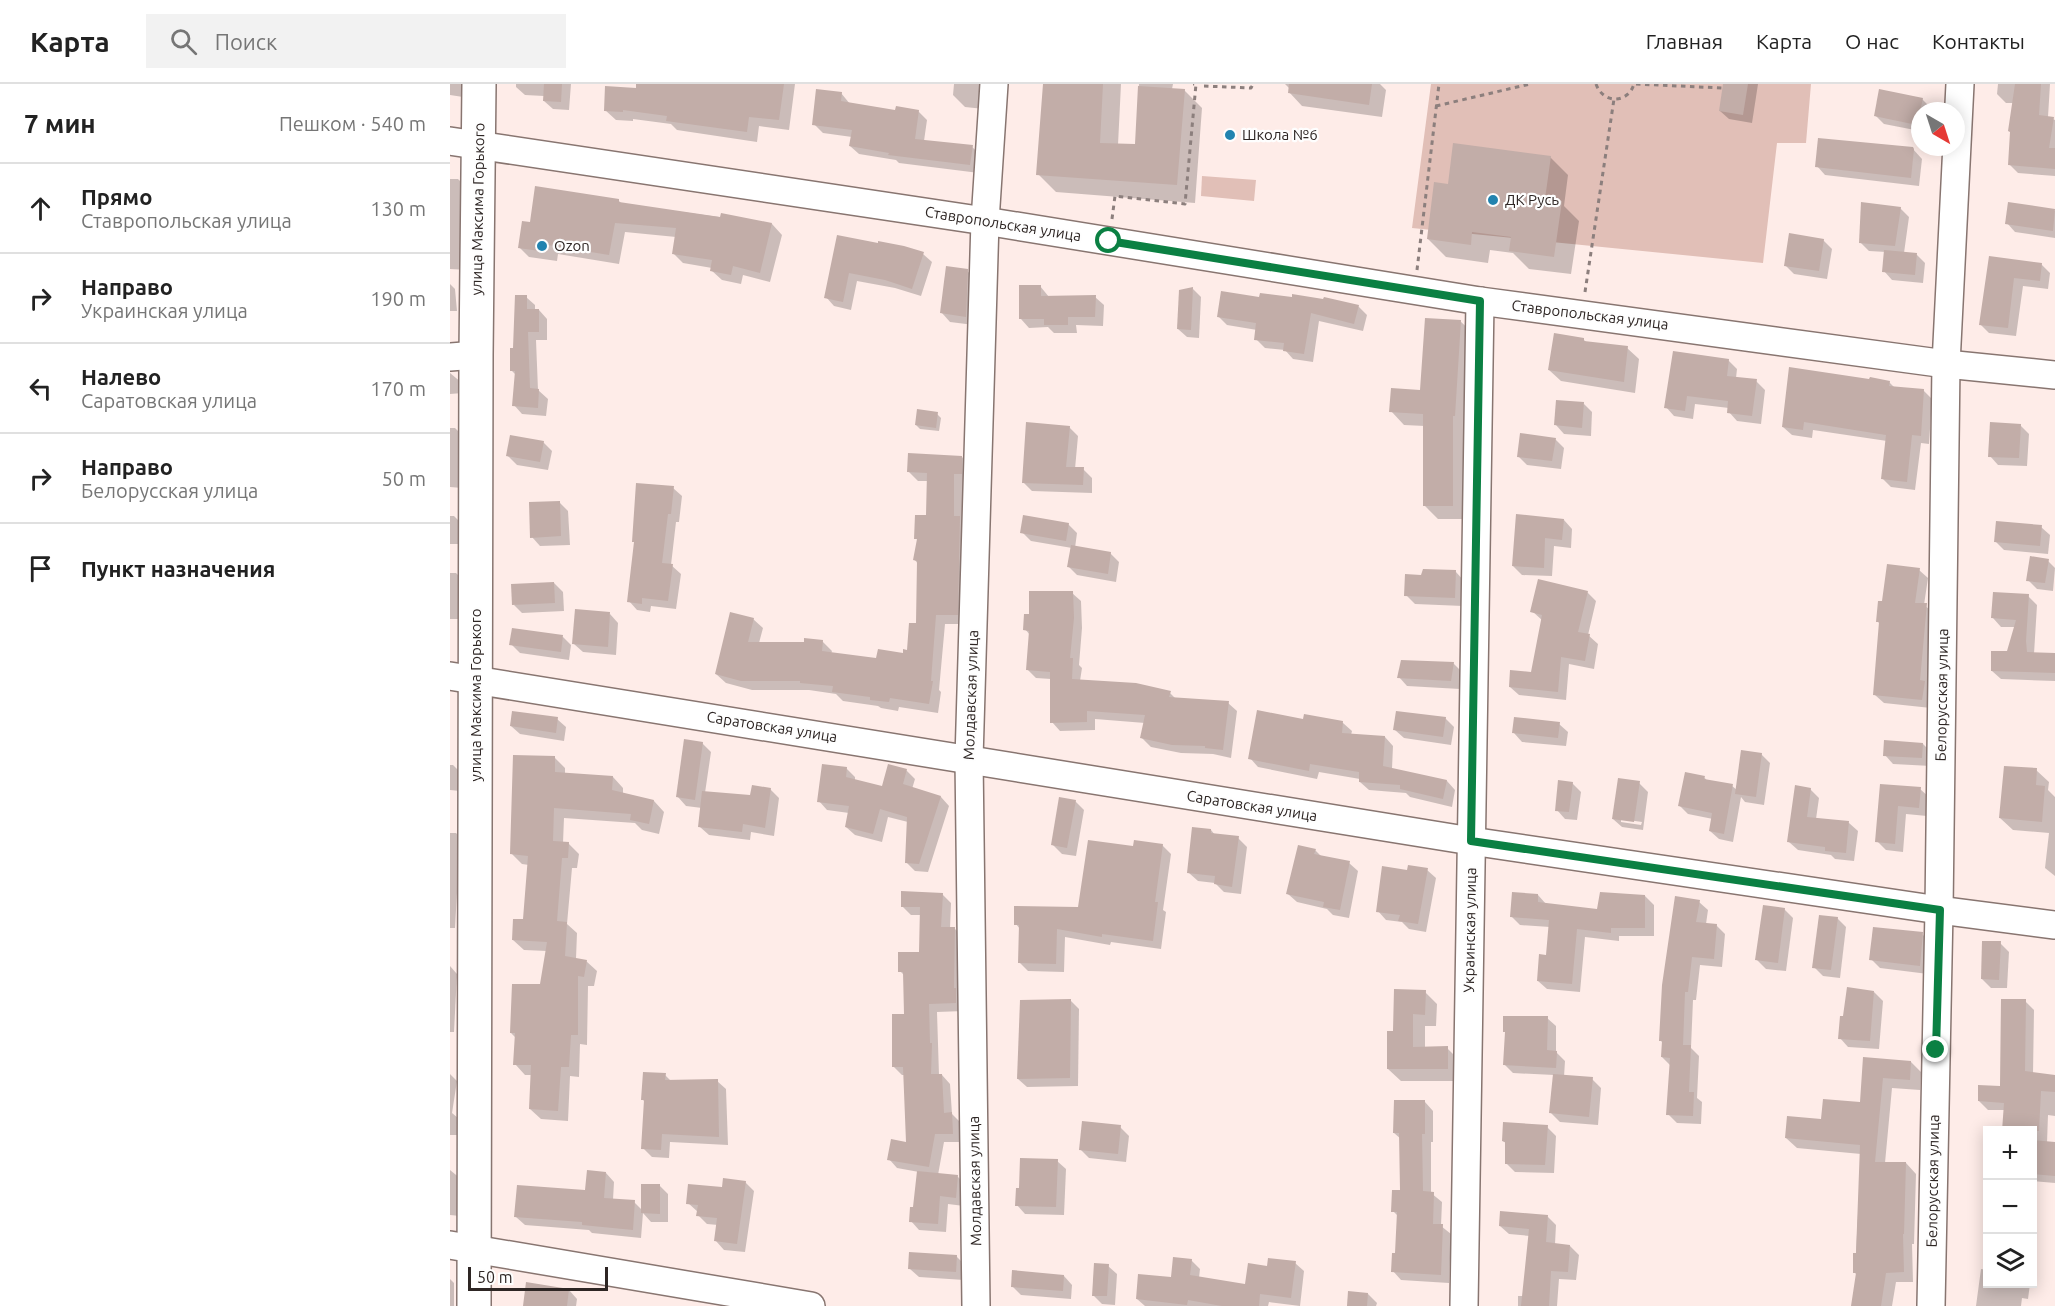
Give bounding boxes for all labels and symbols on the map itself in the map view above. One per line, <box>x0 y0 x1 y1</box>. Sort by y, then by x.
north arrow <box>1911 102 1965 156</box>
street label: улица Максима Горького <box>467 122 488 296</box>
place label: Школа №6 <box>1242 126 1318 143</box>
marker: Школа №6 <box>1223 128 1237 142</box>
place label: ДК Русь <box>1505 191 1559 208</box>
marker: ДК Русь <box>1486 193 1500 207</box>
street label: Ставропольская улица <box>924 203 1082 244</box>
route start <box>1095 227 1121 253</box>
place label: Ozon <box>554 237 590 254</box>
marker: Ozon <box>535 239 549 253</box>
street label: Ставропольская улица <box>1511 296 1670 333</box>
street label: улица Максима Горького <box>467 609 484 781</box>
street label: Белорусская улица <box>1932 628 1951 762</box>
street label: Молдавская улица <box>960 630 981 760</box>
street label: Саратовская улица <box>706 708 839 745</box>
street label: Саратовская улица <box>1186 787 1319 824</box>
street label: Украинская улица <box>1460 867 1479 993</box>
route end <box>1922 1036 1948 1062</box>
street label: Белорусская улица <box>1923 1114 1942 1248</box>
street label: Молдавская улица <box>965 1116 984 1246</box>
scale bar <box>468 1264 608 1292</box>

